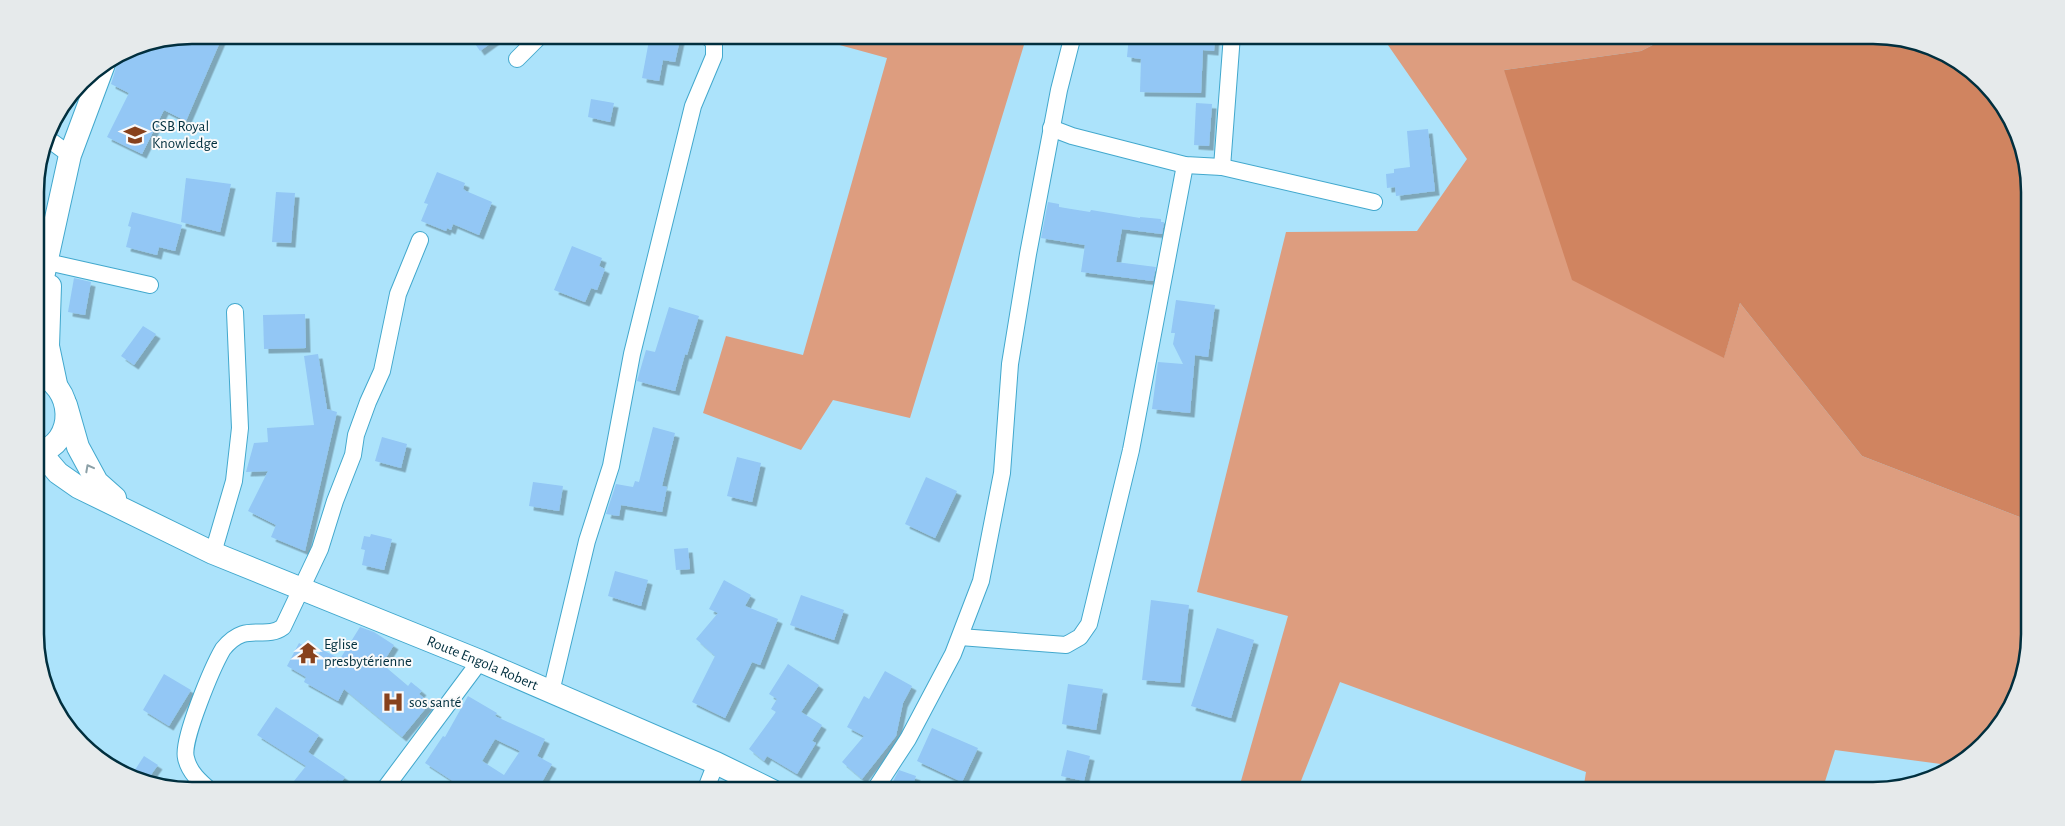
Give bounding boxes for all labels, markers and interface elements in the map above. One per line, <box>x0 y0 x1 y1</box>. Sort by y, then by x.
place label: CSB Royal Knowledge <box>152 119 218 151</box>
school or university icon: CSB Royal Knowledge <box>122 122 148 148</box>
one-way arrow <box>85 464 95 473</box>
street label: Route Engola Robert <box>425 633 541 693</box>
place label: Eglise presbytérienne <box>324 637 412 669</box>
temple icon: Eglise presbytérienne <box>295 640 321 666</box>
hospital icon: sos santé <box>380 689 406 715</box>
place label: sos santé <box>409 695 462 710</box>

